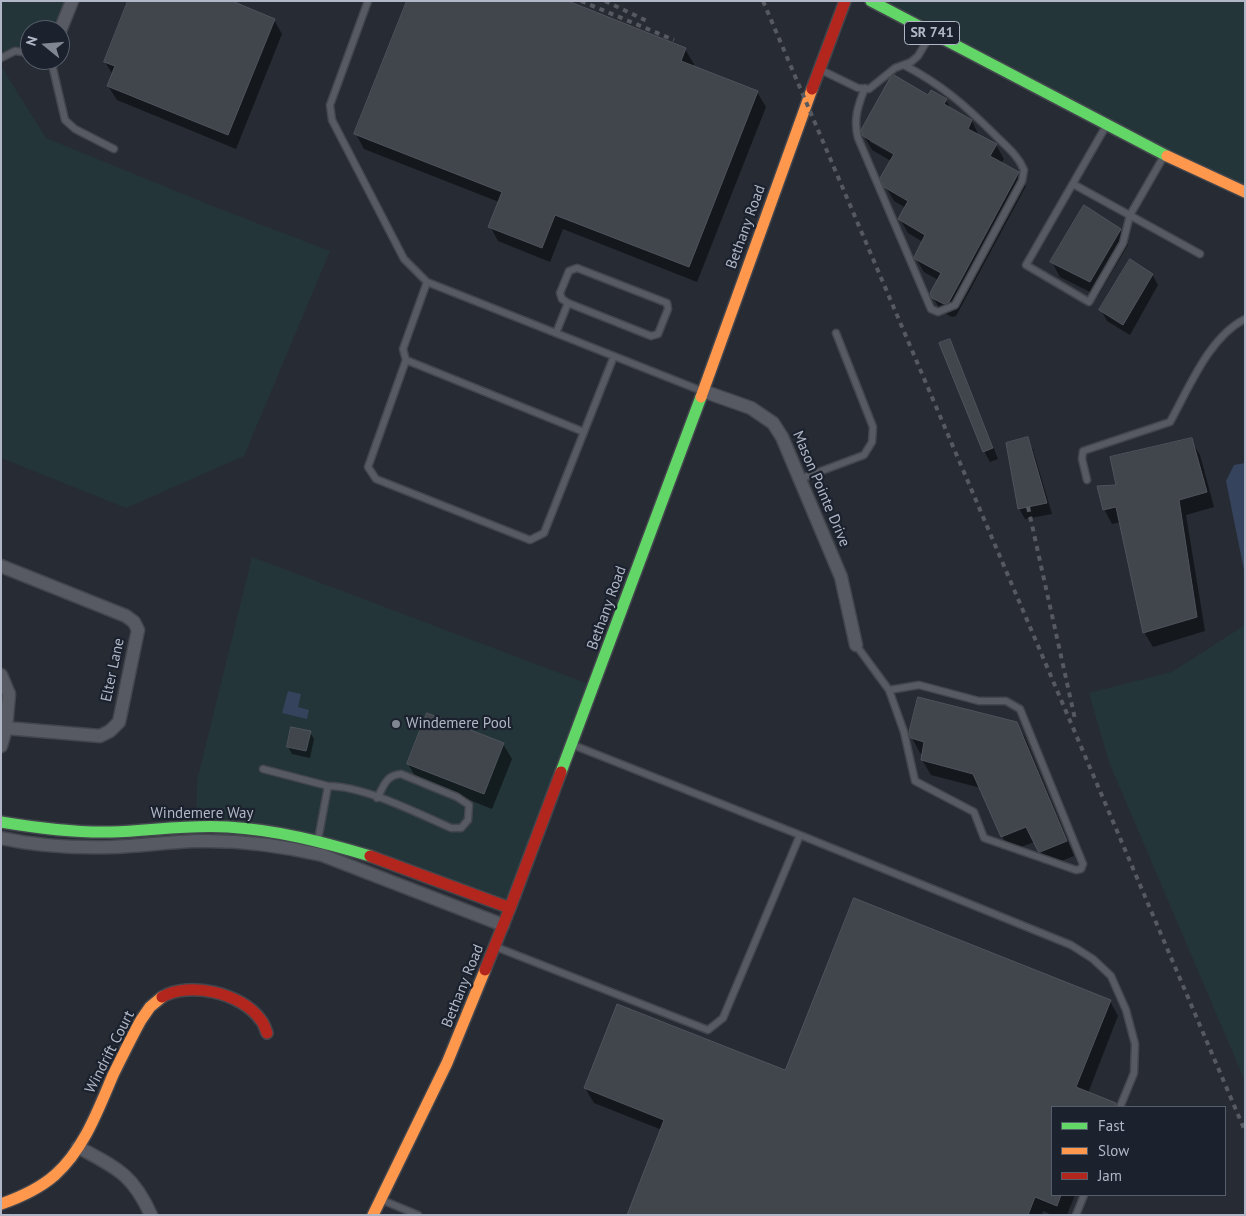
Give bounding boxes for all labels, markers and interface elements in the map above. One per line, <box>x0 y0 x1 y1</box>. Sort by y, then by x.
north arrow <box>20 20 70 70</box>
road number: SR 741 <box>904 22 960 44</box>
text: N <box>22 34 42 48</box>
street label: Bethany Road <box>722 183 770 271</box>
street label: Mason Pointe Drive <box>788 428 854 550</box>
street label: Bethany Road <box>583 564 631 652</box>
street label: Elter Lane <box>97 636 129 704</box>
place label: Windemere Pool <box>406 715 511 733</box>
marker: Windemere Pool <box>390 718 402 730</box>
street label: Windemere Way <box>150 805 254 823</box>
street label: Bethany Road <box>438 942 488 1030</box>
street label: Windrift Court <box>81 1008 139 1096</box>
legend <box>1051 1106 1226 1196</box>
text: Fast <box>1098 1116 1125 1135</box>
text: Slow <box>1098 1141 1129 1160</box>
text: Jam <box>1098 1166 1122 1185</box>

